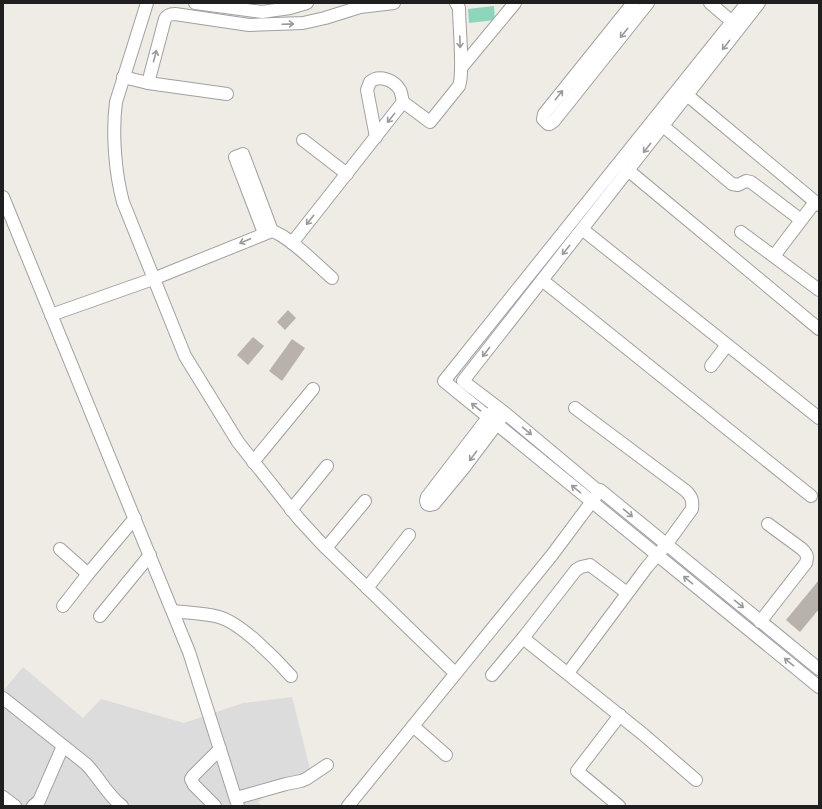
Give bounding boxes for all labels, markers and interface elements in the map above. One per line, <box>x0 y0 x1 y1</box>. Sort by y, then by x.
one-way arrow <box>281 20 294 27</box>
one-way arrow <box>619 28 628 39</box>
one-way arrow <box>456 35 464 48</box>
one-way arrow <box>722 39 730 50</box>
one-way arrow <box>152 50 159 63</box>
one-way arrow <box>554 90 563 100</box>
one-way arrow <box>386 112 395 123</box>
one-way arrow <box>642 142 651 153</box>
one-way arrow <box>306 214 315 225</box>
one-way arrow <box>239 238 251 246</box>
one-way arrow <box>562 244 570 255</box>
one-way arrow <box>482 346 490 357</box>
one-way arrow <box>470 402 481 411</box>
one-way arrow <box>521 427 532 436</box>
one-way arrow <box>469 450 478 461</box>
one-way arrow <box>571 484 582 493</box>
one-way arrow <box>622 508 633 517</box>
one-way arrow <box>683 575 693 584</box>
one-way arrow <box>733 600 744 609</box>
one-way arrow <box>783 657 794 666</box>

